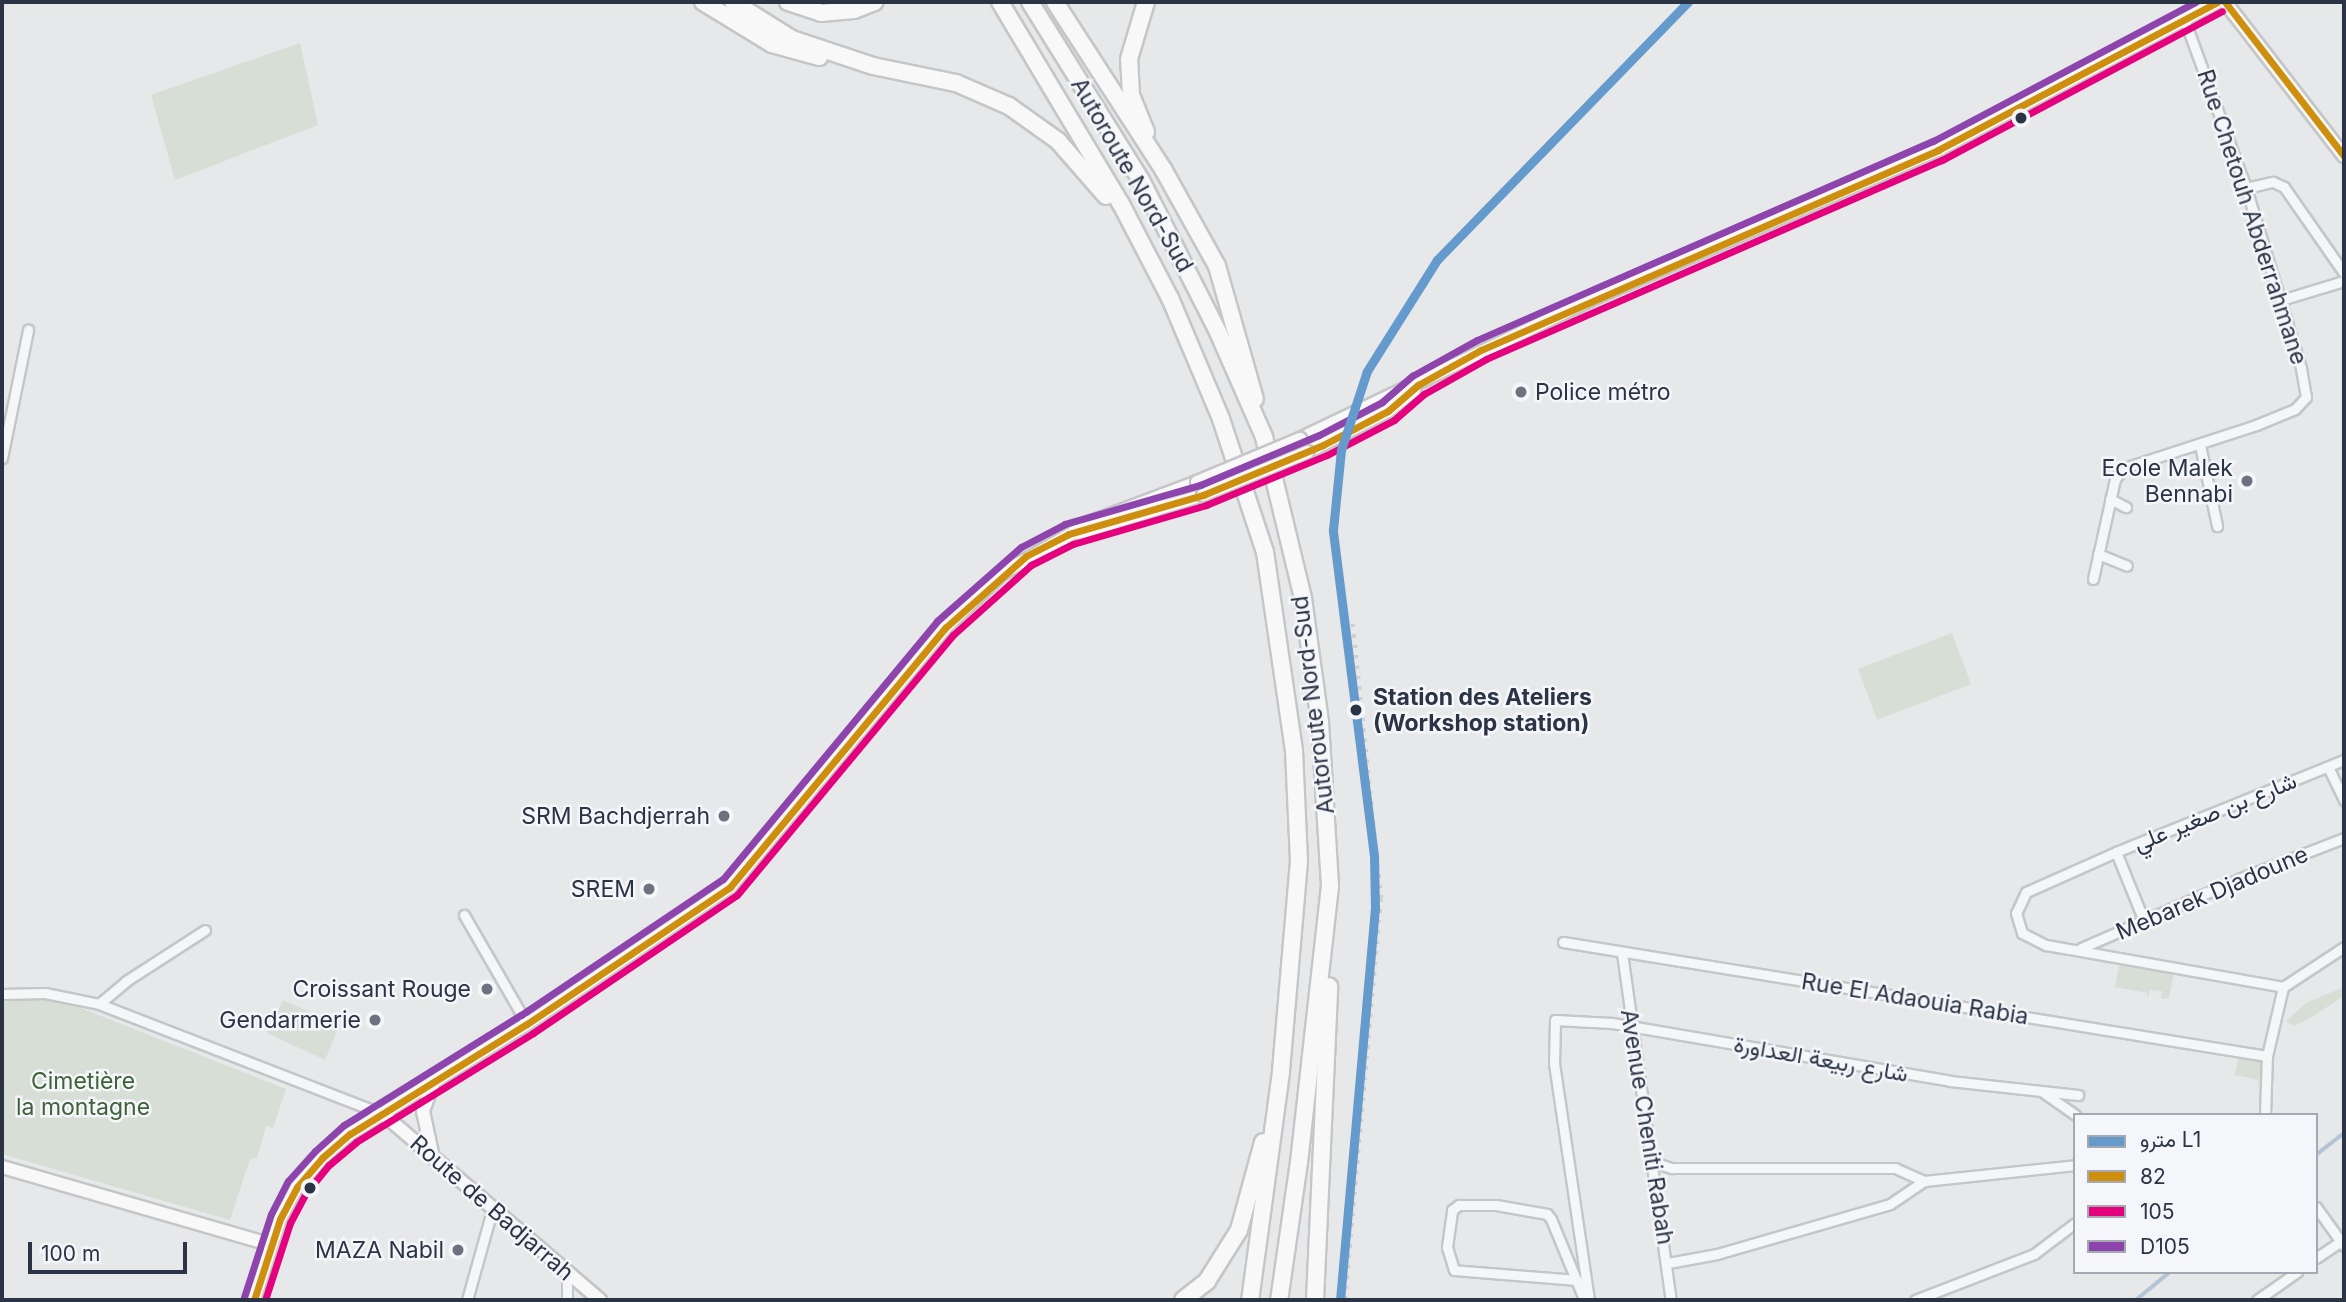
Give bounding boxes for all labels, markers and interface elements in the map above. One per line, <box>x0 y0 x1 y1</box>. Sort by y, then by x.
street label: Rue Chetouh Abderrahmane <box>2191 66 2313 368</box>
street label: Autoroute Nord-Sud <box>1065 73 1199 277</box>
unlabelled marker <box>2014 111 2028 125</box>
place label: Police métro <box>1535 378 1671 406</box>
marker: Police métro <box>1513 384 1529 400</box>
place label: Ecole Malek Bennabi <box>2102 454 2233 508</box>
marker: Ecole Malek Bennabi <box>2239 473 2255 489</box>
street label: Autoroute Nord-Sud <box>1286 594 1340 816</box>
place label: Station des Ateliers (Workshop station) <box>1373 683 1592 737</box>
marker: Station des Ateliers (Workshop station) <box>1345 699 1367 721</box>
street label: شارع بن صغير علي <box>2129 767 2301 857</box>
place label: SRM Bachdjerrah <box>521 802 710 830</box>
marker: SRM Bachdjerrah <box>716 808 732 824</box>
street label: Mebarek Djadoune <box>2112 840 2312 946</box>
place label: SREM <box>571 875 635 903</box>
marker: SREM <box>641 881 657 897</box>
street label: Rue El Adaouia Rabia <box>1799 967 2031 1031</box>
place label: Croissant Rouge <box>292 975 471 1003</box>
marker: Croissant Rouge <box>477 979 497 999</box>
place label: Gendarmerie <box>219 1006 361 1034</box>
street label: Avenue Cheniti Rabah <box>1615 1007 1679 1247</box>
marker: Gendarmerie <box>367 1012 383 1028</box>
street label: شارع ربيعة العداورة <box>1732 1030 1910 1088</box>
park label: Cimetière la montagne <box>16 1067 150 1121</box>
legend <box>2073 1113 2318 1274</box>
text: مترو L1 <box>2140 1127 2201 1152</box>
street label: Route de Badjarrah <box>405 1129 579 1287</box>
text: 82 <box>2140 1164 2166 1189</box>
unlabelled marker <box>303 1181 317 1195</box>
text: 105 <box>2140 1199 2175 1224</box>
scale bar <box>32 1228 191 1272</box>
text: D105 <box>2140 1234 2190 1259</box>
place label: MAZA Nabil <box>315 1236 444 1264</box>
text: 100 m <box>41 1241 100 1266</box>
marker: MAZA Nabil <box>450 1242 466 1258</box>

